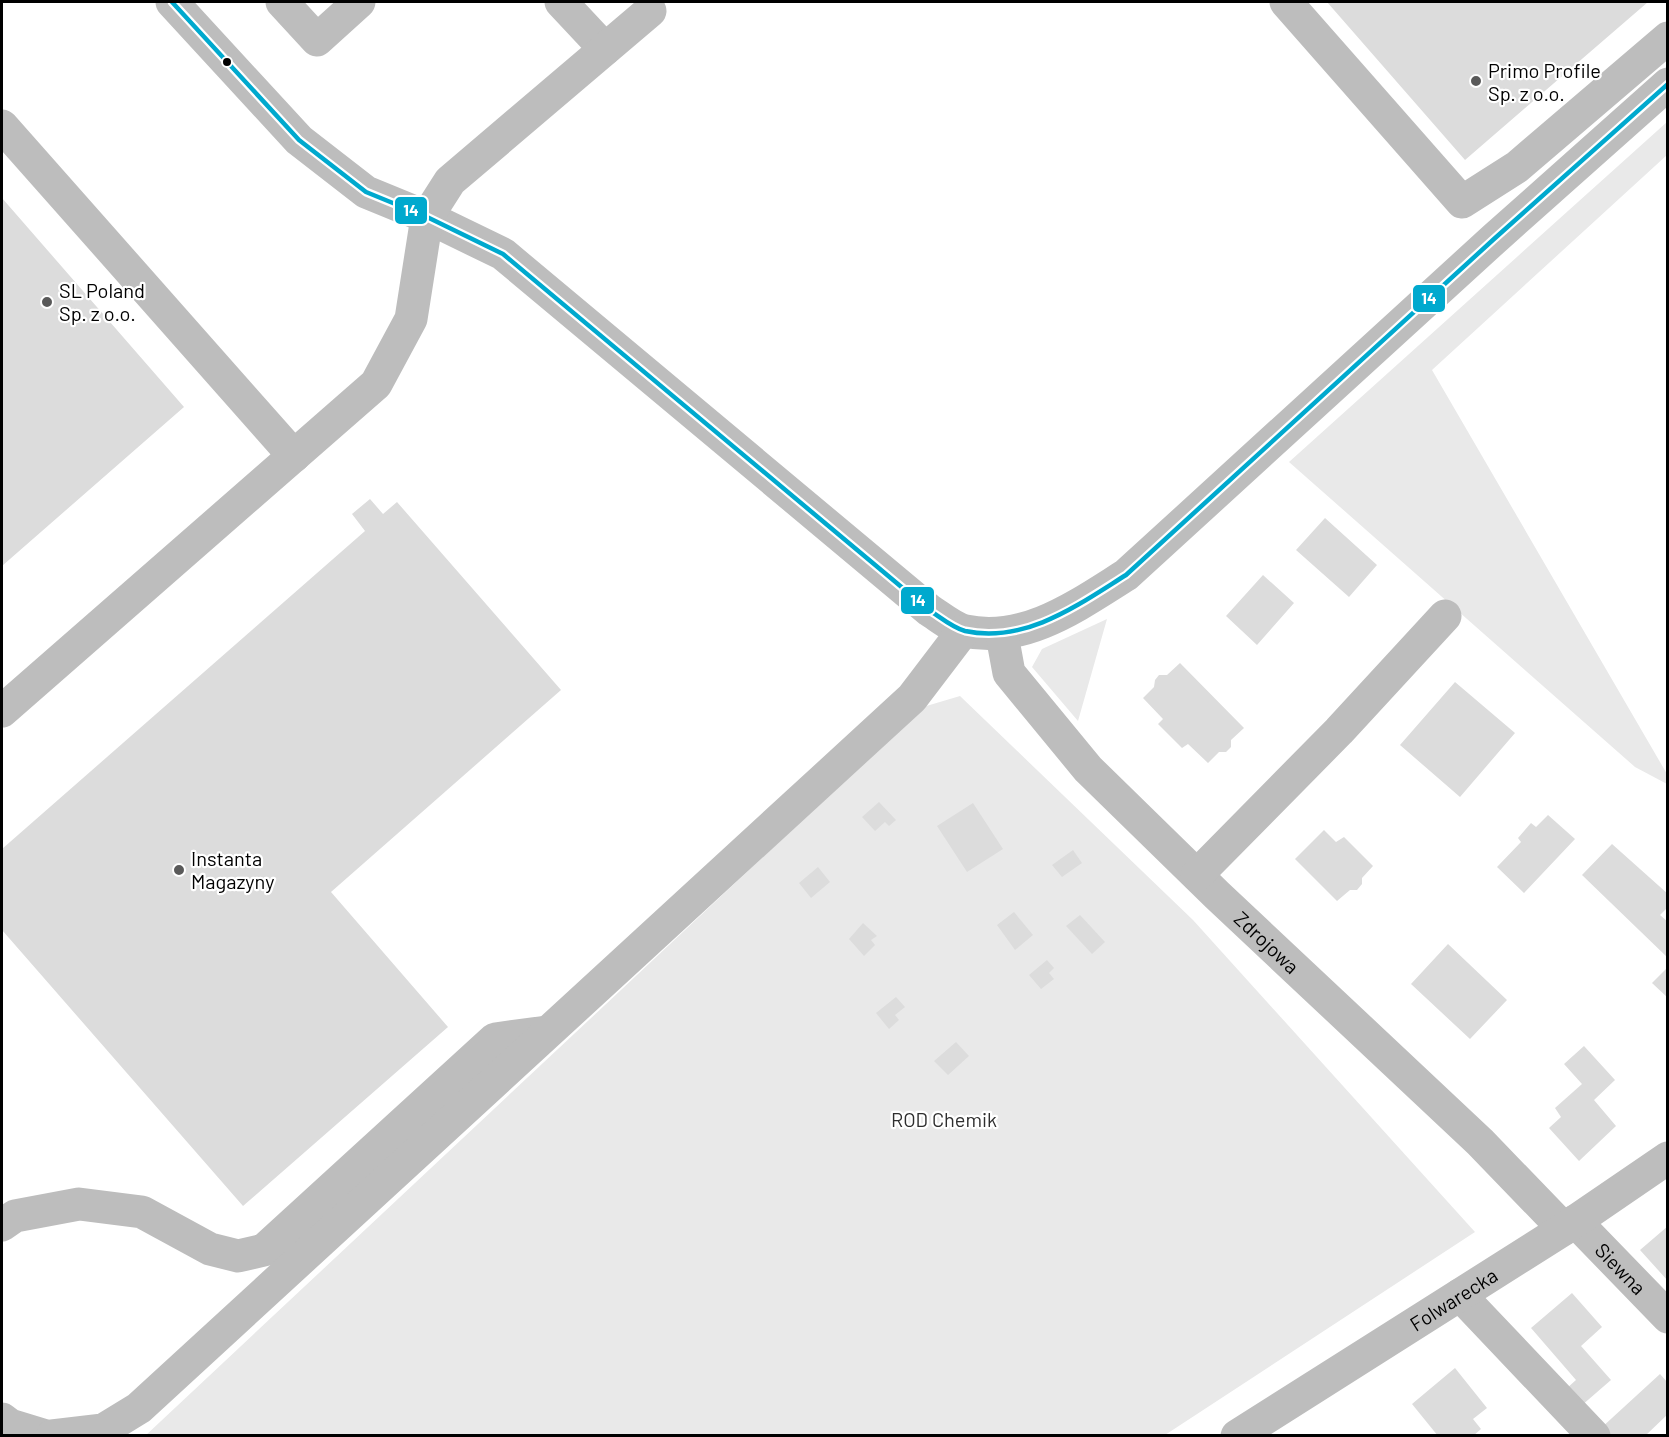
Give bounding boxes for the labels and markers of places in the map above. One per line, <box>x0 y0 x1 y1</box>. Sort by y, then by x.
unlabelled marker <box>221 56 233 68</box>
place label: Primo Profile Sp. z o.o. <box>1488 58 1601 105</box>
marker: Primo Profile Sp. z o.o. <box>1469 74 1483 88</box>
place label: SL Poland Sp. z o.o. <box>59 278 145 325</box>
marker: SL Poland Sp. z o.o. <box>40 295 54 309</box>
place label: Instanta Magazyny <box>191 846 274 893</box>
marker: Instanta Magazyny <box>172 863 186 877</box>

